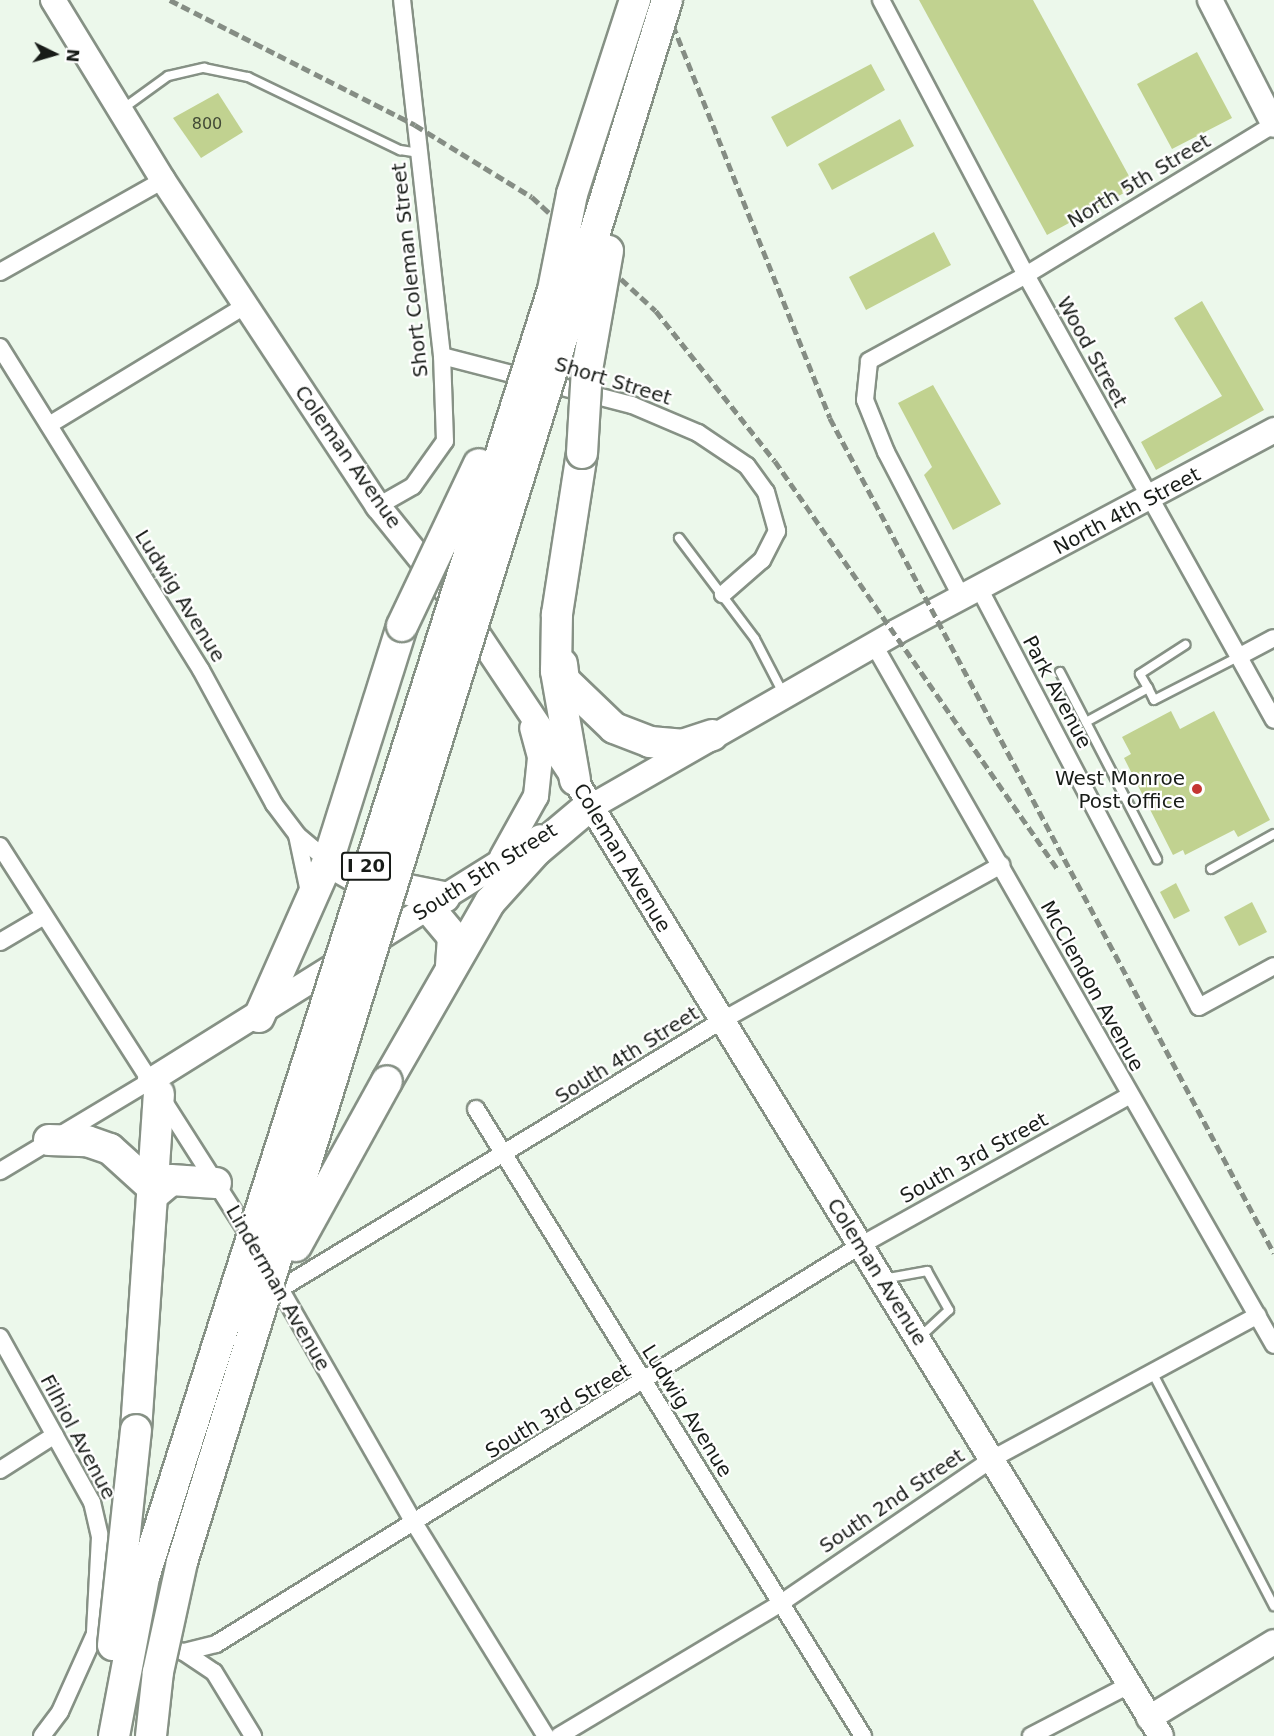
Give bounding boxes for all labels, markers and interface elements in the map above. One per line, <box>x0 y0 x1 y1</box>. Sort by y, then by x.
north arrow <box>24 24 84 84</box>
text: N <box>62 48 82 63</box>
house number: 800 <box>192 114 222 134</box>
street label: North 5th Street <box>1063 129 1215 233</box>
street label: Short Coleman Street <box>387 162 433 378</box>
street label: Wood Street <box>1052 292 1132 412</box>
street label: Short Street <box>552 352 674 410</box>
street label: Coleman Avenue <box>290 381 406 533</box>
street label: North 4th Street <box>1050 462 1204 560</box>
street label: Ludwig Avenue <box>130 525 230 667</box>
street label: Park Avenue <box>1017 632 1097 752</box>
place label: West Monroe Post Office <box>1055 766 1185 813</box>
street label: Coleman Avenue <box>568 779 676 937</box>
marker: West Monroe Post Office <box>1190 782 1204 796</box>
street label: South 5th Street <box>409 818 561 926</box>
road number: I 20 <box>340 851 392 881</box>
street label: McClendon Avenue <box>1035 897 1149 1075</box>
street label: South 4th Street <box>551 1001 703 1109</box>
street label: South 3rd Street <box>896 1108 1052 1208</box>
street label: Coleman Avenue <box>822 1194 932 1350</box>
street label: Linderman Avenue <box>221 1201 335 1375</box>
street label: Ludwig Avenue <box>637 1340 737 1482</box>
street label: South 3rd Street <box>481 1358 635 1464</box>
street label: Filhiol Avenue <box>35 1371 121 1503</box>
street label: South 2nd Street <box>815 1444 969 1558</box>

